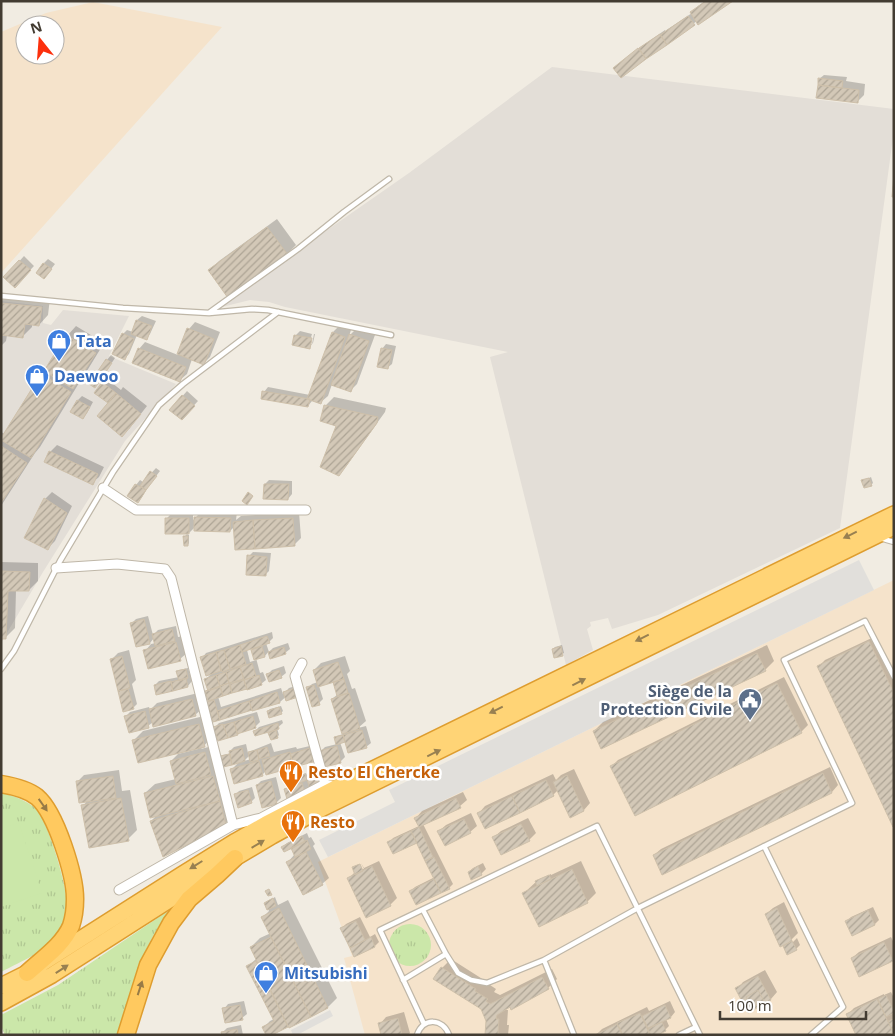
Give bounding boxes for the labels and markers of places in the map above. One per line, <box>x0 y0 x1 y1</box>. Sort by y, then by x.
shop icon: Tata <box>46 328 72 362</box>
place label: Tata <box>76 330 112 352</box>
shop icon: Daewoo <box>24 363 50 397</box>
place label: Daewoo <box>54 365 119 387</box>
place label: Siège de la Protection Civile <box>600 680 732 720</box>
public building icon: Siège de la Protection Civile <box>737 687 763 721</box>
restaurant icon: Resto El Chercke <box>278 759 304 793</box>
place label: Resto El Chercke <box>308 761 440 783</box>
restaurant icon: Resto <box>280 809 306 843</box>
place label: Resto <box>310 811 355 833</box>
shop icon: Mitsubishi <box>253 960 279 994</box>
place label: Mitsubishi <box>284 962 368 984</box>

